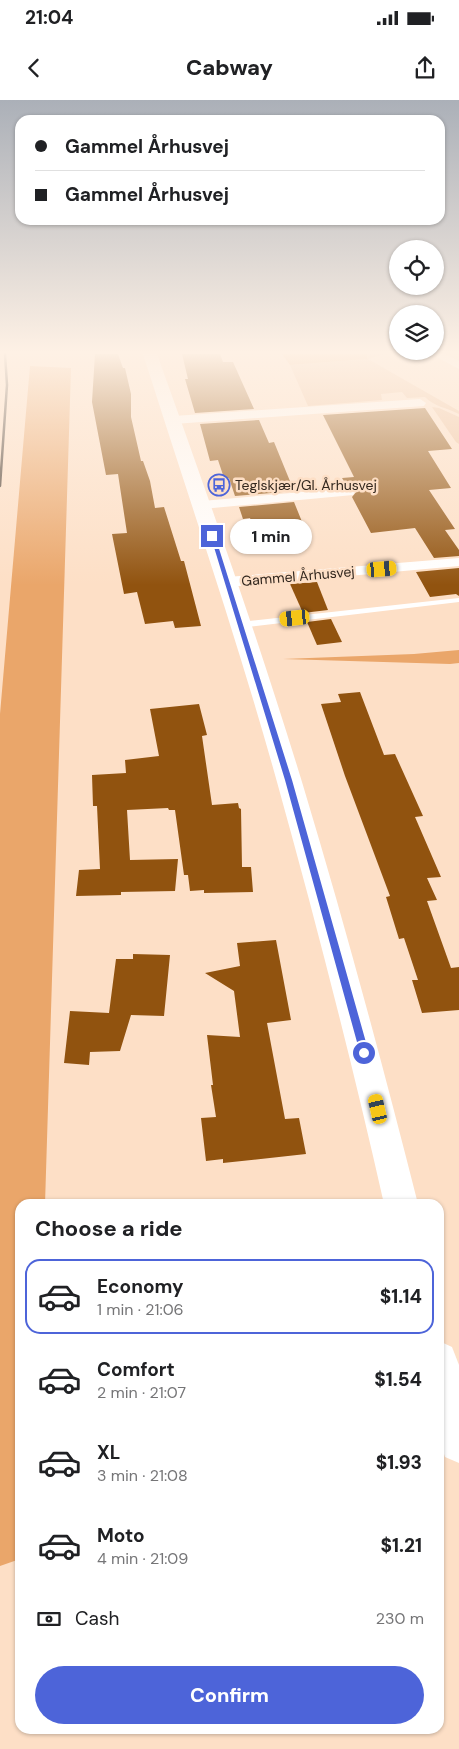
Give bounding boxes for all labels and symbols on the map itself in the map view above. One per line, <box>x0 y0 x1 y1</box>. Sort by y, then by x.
bus stop icon: Teglskjær/Gl. Århusvej <box>207 473 231 497</box>
place label: Teglskjær/Gl. Århusvej <box>235 476 377 494</box>
callout: 1 min <box>230 518 312 554</box>
route end <box>201 525 223 547</box>
car <box>366 560 397 578</box>
street label: Gammel Århusvej <box>241 562 355 590</box>
car <box>279 609 310 627</box>
route start <box>353 1042 375 1064</box>
car <box>367 1093 388 1125</box>

